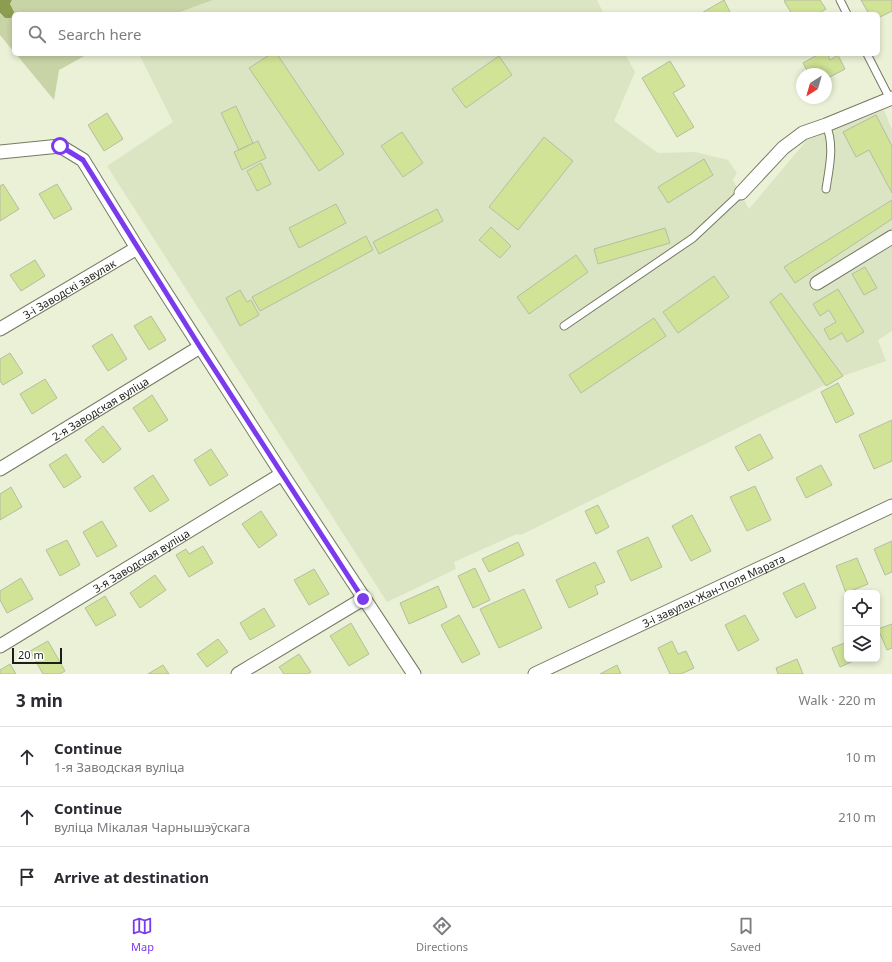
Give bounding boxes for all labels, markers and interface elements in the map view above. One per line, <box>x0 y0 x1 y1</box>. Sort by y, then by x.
search box <box>12 12 880 56</box>
icon: search <box>26 23 48 45</box>
text: Search here <box>58 24 141 44</box>
north arrow <box>796 68 832 104</box>
route start <box>51 137 69 155</box>
street label: 3-і Заводскі завулак <box>20 255 118 322</box>
street label: 2-я Заводская вуліца <box>49 373 151 443</box>
street label: 3-я Заводская вуліца <box>90 525 192 595</box>
street label: 3-і завулак Жан-Поля Марата <box>639 550 787 630</box>
route end <box>354 590 372 608</box>
map controls <box>844 590 880 662</box>
button: locate <box>844 590 880 626</box>
button: layers <box>844 626 880 662</box>
scale bar <box>12 646 62 665</box>
text: 20 m <box>18 647 44 662</box>
text: 3 min <box>16 689 63 712</box>
text: Walk · 220 m <box>798 691 876 709</box>
text: Continue <box>54 738 122 758</box>
icon: ahead <box>16 746 38 768</box>
text: 10 m <box>846 748 876 766</box>
text: 1-я Заводская вуліца <box>54 758 185 776</box>
text: Continue <box>54 798 122 818</box>
icon: ahead <box>16 806 38 828</box>
text: 210 m <box>838 808 876 826</box>
text: вуліца Мікалая Чарнышэўскага <box>54 818 250 836</box>
icon: arrive <box>16 866 38 888</box>
text: Arrive at destination <box>54 867 209 887</box>
tab: Map <box>131 915 154 954</box>
tab: Directions <box>416 915 468 954</box>
tab: Saved <box>730 915 761 954</box>

